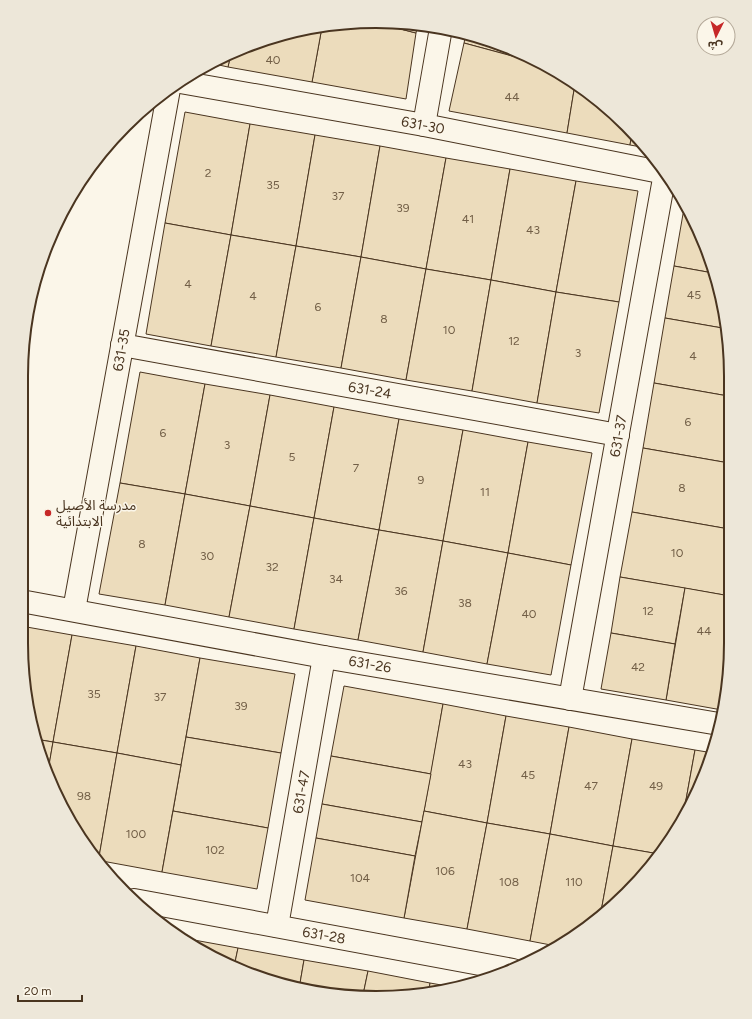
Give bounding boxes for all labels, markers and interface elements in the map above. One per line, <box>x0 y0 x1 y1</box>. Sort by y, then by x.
north arrow <box>696 16 736 56</box>
text: ش <box>707 38 723 53</box>
house number: 40 <box>265 53 281 67</box>
house number: 44 <box>505 90 520 104</box>
street label: 631-30 <box>400 113 446 138</box>
house number: 2 <box>205 166 211 180</box>
house number: 35 <box>266 178 280 192</box>
house number: 37 <box>332 189 345 203</box>
house number: 39 <box>396 201 410 215</box>
house number: 41 <box>462 212 474 226</box>
house number: 43 <box>526 223 540 237</box>
house number: 4 <box>184 277 192 291</box>
house number: 45 <box>687 288 701 302</box>
house number: 4 <box>249 289 257 303</box>
house number: 6 <box>315 300 322 314</box>
house number: 8 <box>380 312 388 326</box>
house number: 10 <box>443 323 456 337</box>
street label: 631-35 <box>109 328 134 373</box>
house number: 12 <box>508 334 520 348</box>
house number: 3 <box>575 346 581 360</box>
house number: 4 <box>689 349 697 363</box>
street label: 631-24 <box>347 378 393 403</box>
street label: 631-37 <box>606 413 631 458</box>
house number: 6 <box>685 415 692 429</box>
house number: 6 <box>160 426 167 440</box>
house number: 3 <box>224 438 230 452</box>
house number: 5 <box>289 450 296 464</box>
house number: 7 <box>353 461 360 475</box>
house number: 9 <box>418 473 425 487</box>
house number: 8 <box>678 481 686 495</box>
house number: 11 <box>480 485 490 499</box>
place label: مدرسة الأصيل الابتدائية <box>56 497 136 530</box>
marker: مدرسة الأصيل الابتدائية <box>43 508 53 518</box>
house number: 8 <box>138 537 146 551</box>
house number: 10 <box>671 546 684 560</box>
house number: 30 <box>200 549 214 563</box>
house number: 32 <box>265 560 279 574</box>
house number: 34 <box>329 572 344 586</box>
house number: 36 <box>394 584 408 598</box>
house number: 38 <box>458 596 472 610</box>
house number: 12 <box>642 604 654 618</box>
house number: 40 <box>521 607 537 621</box>
house number: 44 <box>697 624 712 638</box>
street label: 631-26 <box>347 652 393 677</box>
house number: 42 <box>631 660 645 674</box>
house number: 35 <box>87 687 101 701</box>
house number: 37 <box>154 690 167 704</box>
house number: 39 <box>234 699 248 713</box>
house number: 43 <box>458 757 472 771</box>
house number: 45 <box>521 768 535 782</box>
street label: 631-47 <box>289 769 314 815</box>
house number: 47 <box>584 779 598 793</box>
house number: 49 <box>649 779 663 793</box>
house number: 98 <box>77 789 91 803</box>
house number: 100 <box>126 827 146 841</box>
house number: 102 <box>205 843 225 857</box>
house number: 106 <box>435 864 455 878</box>
house number: 104 <box>350 871 371 885</box>
house number: 108 <box>499 875 519 889</box>
house number: 110 <box>565 875 583 889</box>
street label: 631-28 <box>301 923 347 948</box>
scale bar <box>18 977 82 1003</box>
text: 20 m <box>24 984 52 998</box>

